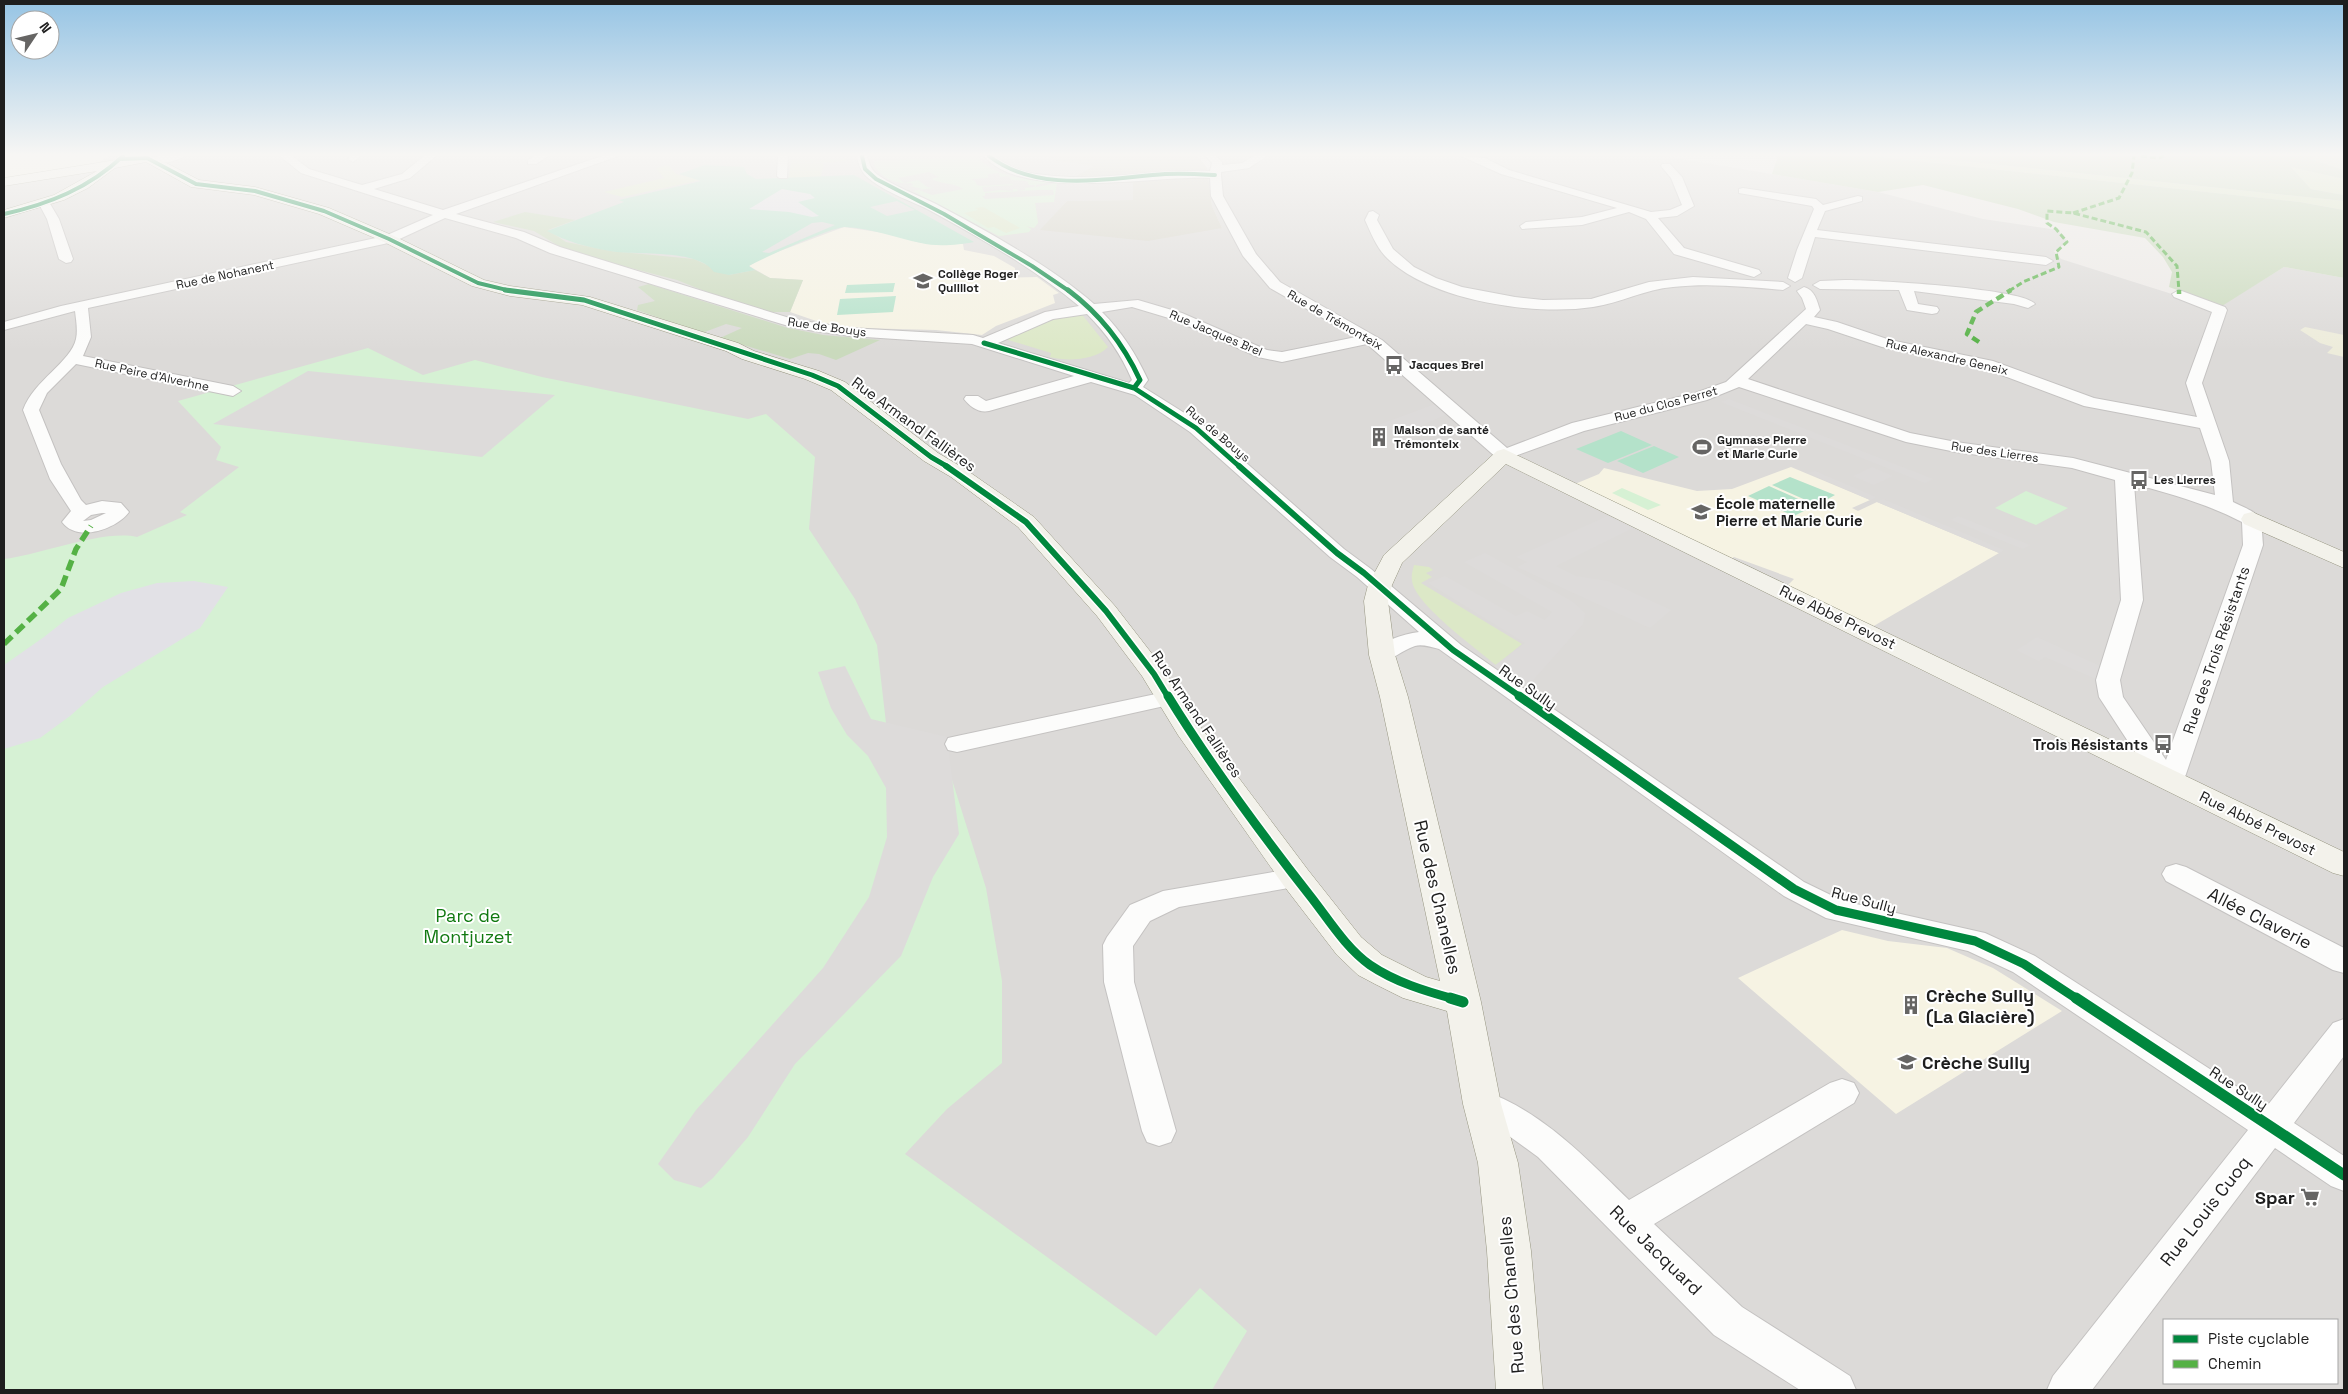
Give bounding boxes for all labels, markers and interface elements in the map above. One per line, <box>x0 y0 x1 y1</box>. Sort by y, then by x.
north arrow <box>10 10 60 60</box>
text: N <box>36 19 56 37</box>
street label: Rue de Nohanent <box>175 257 275 293</box>
place label: Collège Roger Quilliot <box>938 266 1019 296</box>
school or university icon: Collège Roger Quilliot <box>912 270 934 292</box>
street label: Rue de Trémonteix <box>1284 286 1386 354</box>
street label: Rue Jacques Brel <box>1167 306 1265 360</box>
street label: Rue de Bouys <box>787 314 867 340</box>
street label: Rue Alexandre Geneix <box>1884 335 2010 379</box>
bus stop icon: Jacques Brel <box>1383 354 1405 376</box>
street label: Rue Peire d'Alverhne <box>93 355 211 395</box>
place label: Jacques Brel <box>1409 357 1484 373</box>
street label: Rue Armand Fallières <box>848 372 980 476</box>
street label: Rue du Clos Perret <box>1613 383 1719 425</box>
street label: Rue de Bouys <box>1182 402 1254 466</box>
place label: Maison de santé Trémonteix <box>1394 422 1489 452</box>
building icon: Maison de santé Trémonteix <box>1368 426 1390 448</box>
place label: Gymnase Pierre et Marie Curie <box>1717 432 1807 462</box>
sports icon: Gymnase Pierre et Marie Curie <box>1691 436 1713 458</box>
street label: Rue des Lierres <box>1950 438 2040 466</box>
bus stop icon: Les Lierres <box>2128 469 2150 491</box>
place label: Les Lierres <box>2154 472 2216 488</box>
place label: École maternelle Pierre et Marie Curie <box>1716 494 1863 530</box>
school or university icon: École maternelle Pierre et Marie Curie <box>1690 501 1712 523</box>
street label: Rue des Trois Résistants <box>2178 564 2254 736</box>
street label: Rue Abbé Prevost <box>1777 581 1899 653</box>
street label: Rue Armand Fallières <box>1147 647 1247 781</box>
street label: Rue Sully <box>1495 660 1561 714</box>
bus stop icon: Trois Résistants <box>2152 733 2174 755</box>
place label: Trois Résistants <box>2033 735 2148 754</box>
street label: Rue Abbé Prevost <box>2197 787 2319 859</box>
street label: Rue des Chanelles <box>1409 818 1467 976</box>
street label: Rue Sully <box>1830 882 1898 918</box>
street label: Allée Claverie <box>2204 882 2316 954</box>
park label: Parc de Montjuzet <box>424 904 512 948</box>
place label: Crèche Sully (La Glacière) <box>1926 984 2034 1028</box>
building icon: Crèche Sully (La Glacière) <box>1900 994 1922 1016</box>
school or university icon: Crèche Sully <box>1896 1051 1918 1073</box>
place label: Crèche Sully <box>1922 1051 2030 1074</box>
street label: Rue Sully <box>2206 1062 2272 1114</box>
street label: Rue Louis Cuoq <box>2155 1151 2255 1271</box>
place label: Spar <box>2255 1186 2295 1209</box>
supermarket icon: Spar <box>2299 1186 2321 1208</box>
street label: Rue Jacquard <box>1605 1200 1707 1300</box>
street label: Rue des Chanelles <box>1493 1215 1529 1375</box>
legend <box>2163 1319 2338 1384</box>
text: Piste cyclable <box>2208 1329 2310 1348</box>
text: Chemin <box>2208 1354 2261 1373</box>

